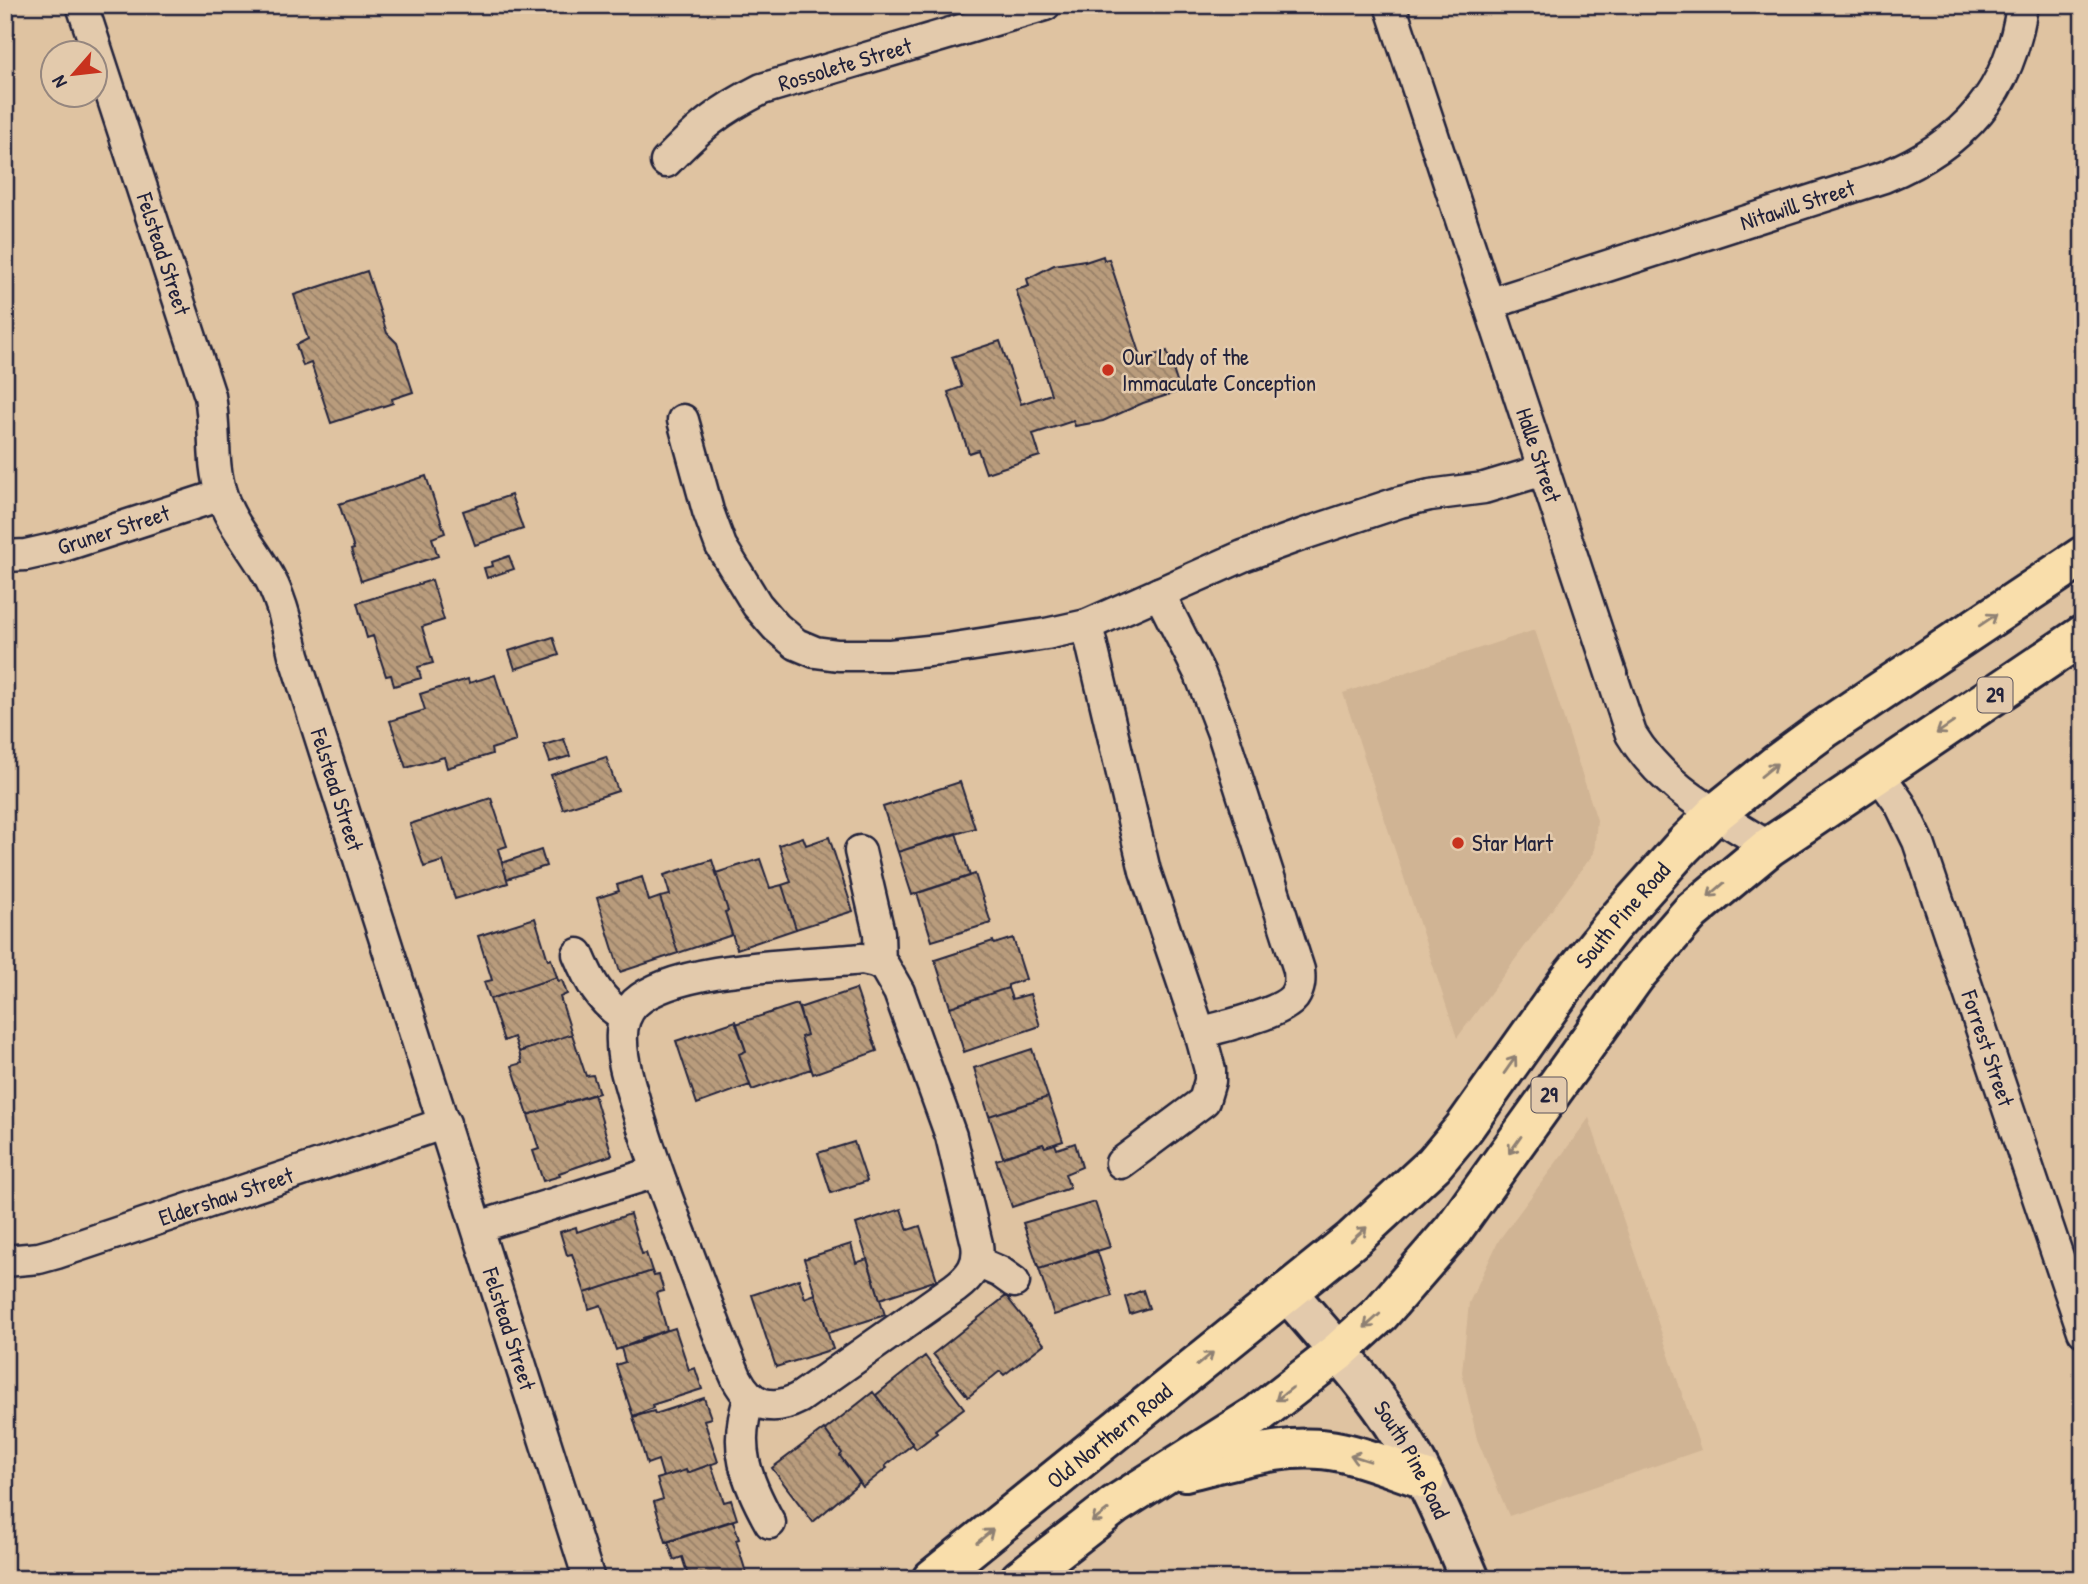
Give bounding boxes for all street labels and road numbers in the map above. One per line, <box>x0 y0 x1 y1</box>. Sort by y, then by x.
street label: Rossolete Street <box>774 29 916 98</box>
street label: Nitawill Street <box>1736 171 1860 237</box>
street label: Felstead Street <box>129 188 199 320</box>
street label: Halle Street <box>1509 404 1570 507</box>
street label: Gruner Street <box>53 496 174 562</box>
road number: 29 <box>1978 678 2012 712</box>
street label: Felstead Street <box>303 724 372 856</box>
street label: South Pine Road <box>1568 855 1677 975</box>
street label: Forrest Street <box>1954 985 2023 1111</box>
road number: 29 <box>1532 1078 1566 1112</box>
street label: Eldershaw Street <box>154 1159 298 1233</box>
street label: Felstead Street <box>475 1263 544 1395</box>
street label: Old Northern Road <box>1040 1375 1178 1495</box>
street label: South Pine Road <box>1367 1394 1458 1523</box>

